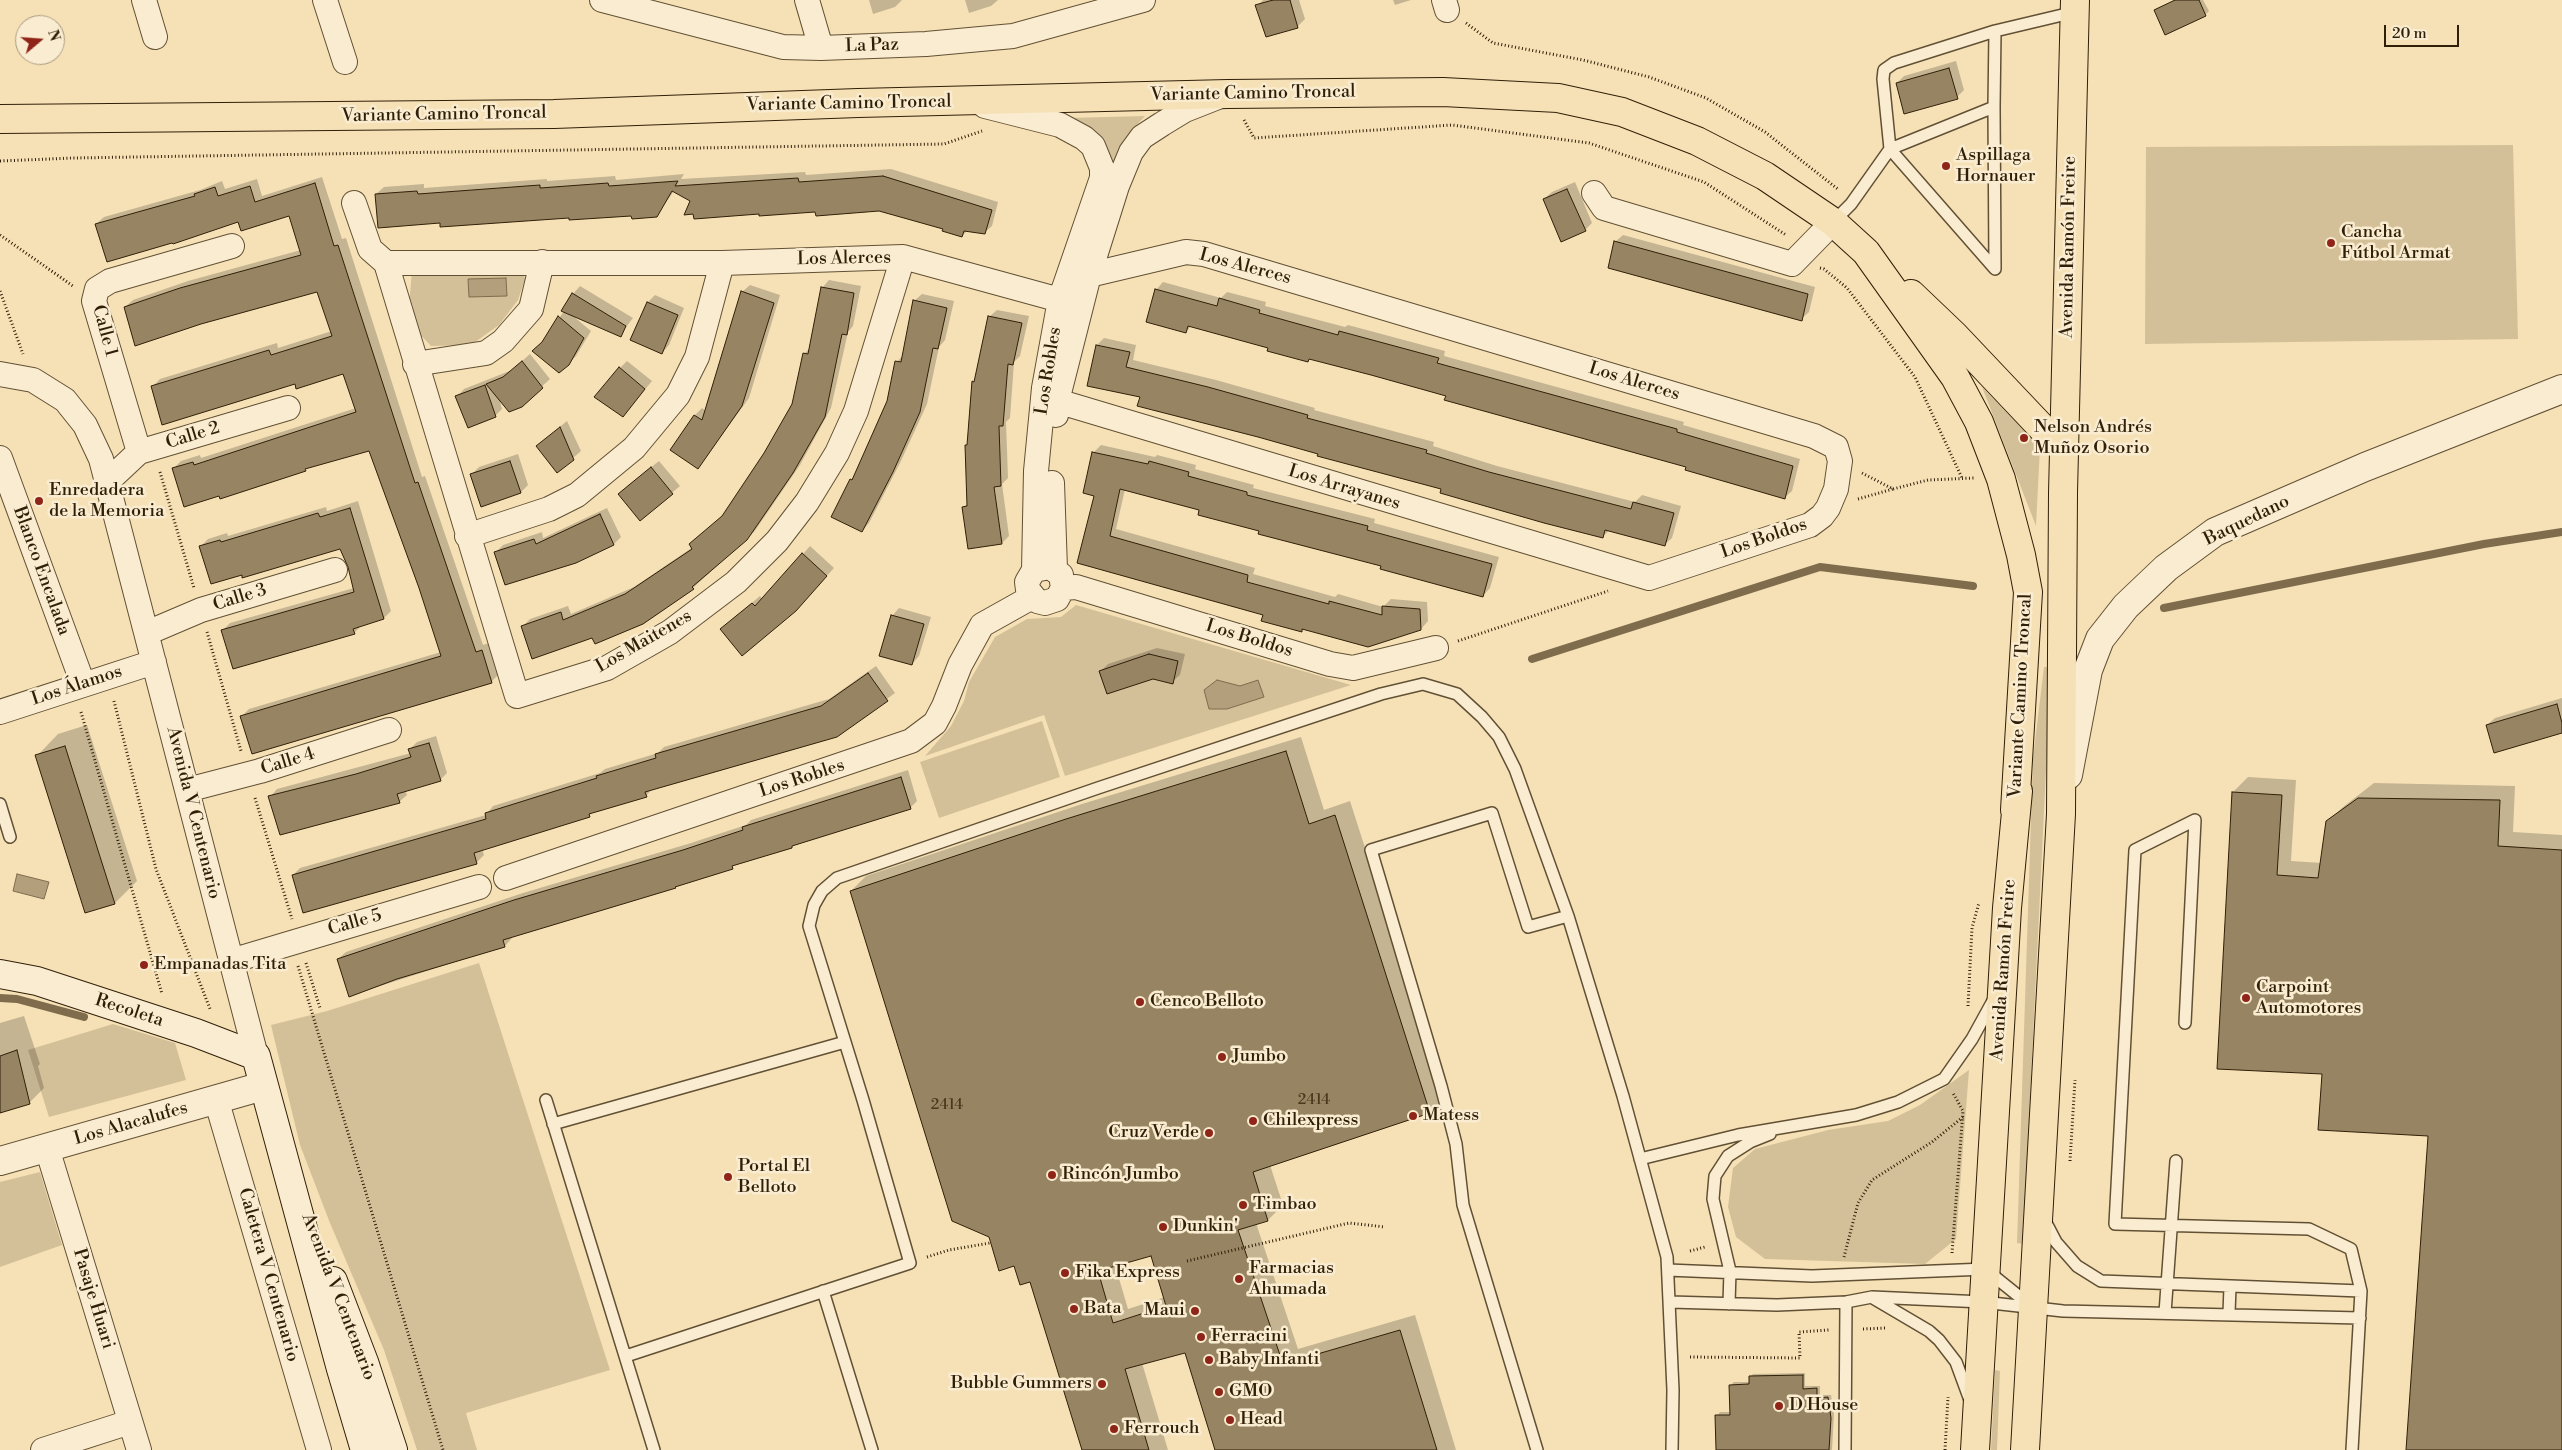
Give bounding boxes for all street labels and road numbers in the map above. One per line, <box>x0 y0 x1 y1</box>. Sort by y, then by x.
street label: La Paz <box>845 34 899 58</box>
street label: Variante Camino Troncal <box>1150 81 1356 107</box>
street label: Variante Camino Troncal <box>746 91 952 117</box>
street label: Variante Camino Troncal <box>341 102 547 128</box>
street label: Avenida Ramón Freire <box>2057 156 2081 338</box>
street label: Los Alerces <box>1197 244 1293 290</box>
street label: Los Alerces <box>797 247 891 271</box>
street label: Calle 1 <box>87 303 121 359</box>
street label: Los Robles <box>1031 326 1067 416</box>
street label: Los Alerces <box>1586 358 1682 406</box>
street label: Calle 2 <box>163 418 223 454</box>
street label: Los Arrayanes <box>1285 461 1403 515</box>
street label: Baquedano <box>2201 491 2293 551</box>
street label: Blanco Encalada <box>8 503 74 639</box>
street label: Los Boldos <box>1718 514 1810 564</box>
street label: Calle 3 <box>211 580 269 616</box>
street label: Variante Camino Troncal <box>2005 593 2037 799</box>
street label: Los Maitenes <box>592 606 696 678</box>
street label: Los Boldos <box>1203 616 1295 662</box>
street label: Los Álamos <box>29 661 125 711</box>
street label: Avenida V Centenario <box>161 724 225 902</box>
street label: Calle 4 <box>258 744 318 780</box>
street label: Los Robles <box>757 755 847 803</box>
street label: Avenida Ramón Freire <box>1987 878 2021 1062</box>
street label: Calle 5 <box>326 905 384 941</box>
street label: Recoleta <box>92 990 166 1032</box>
street label: Los Alacalufes <box>72 1097 190 1151</box>
street label: Caletera V Centenario <box>233 1186 303 1364</box>
street label: Avenida V Centenario <box>296 1210 380 1384</box>
street label: Pasaje Huari <box>67 1246 119 1352</box>

